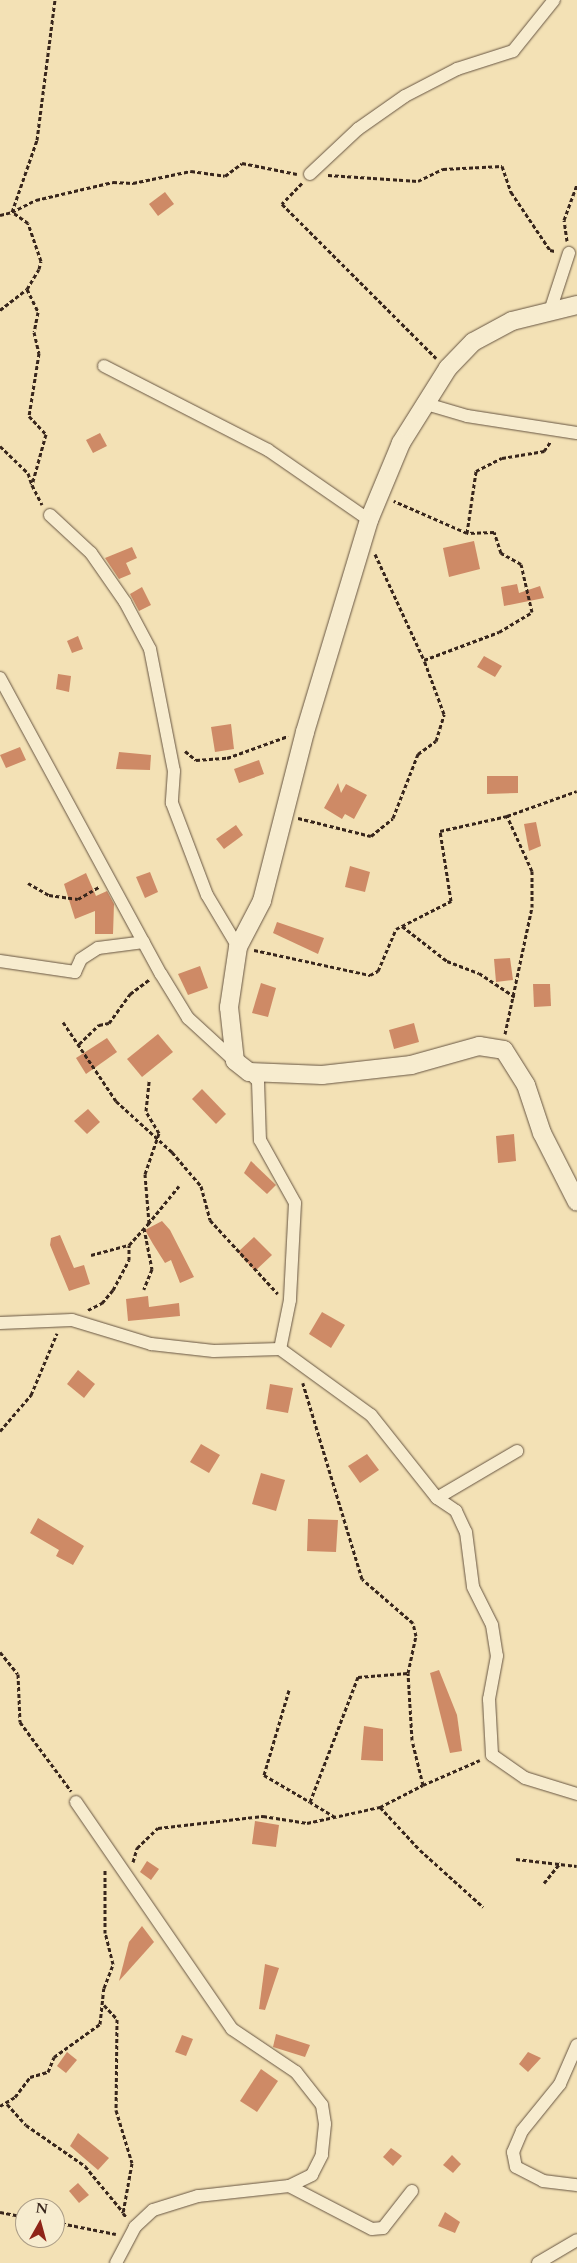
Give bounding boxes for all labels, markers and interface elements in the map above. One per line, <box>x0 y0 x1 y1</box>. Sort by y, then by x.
north arrow <box>15 2198 65 2248</box>
text: N <box>35 2198 49 2219</box>

